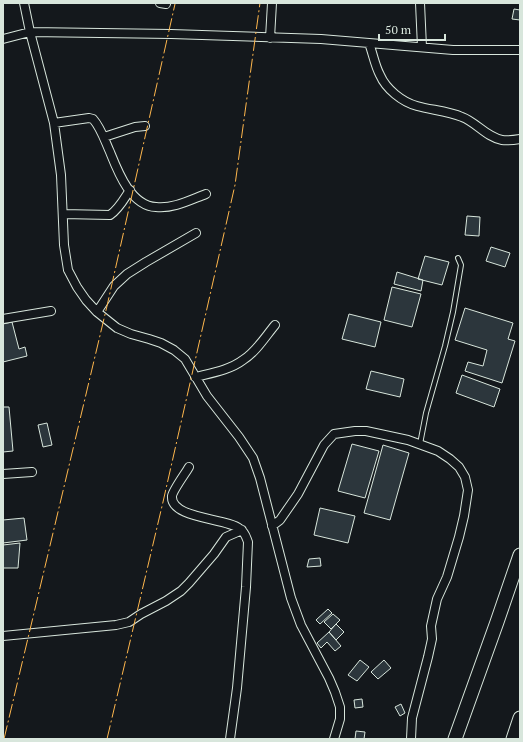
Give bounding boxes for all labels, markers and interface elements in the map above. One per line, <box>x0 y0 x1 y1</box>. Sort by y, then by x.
scale bar <box>379 16 445 42</box>
text: 50 m <box>385 22 412 37</box>

